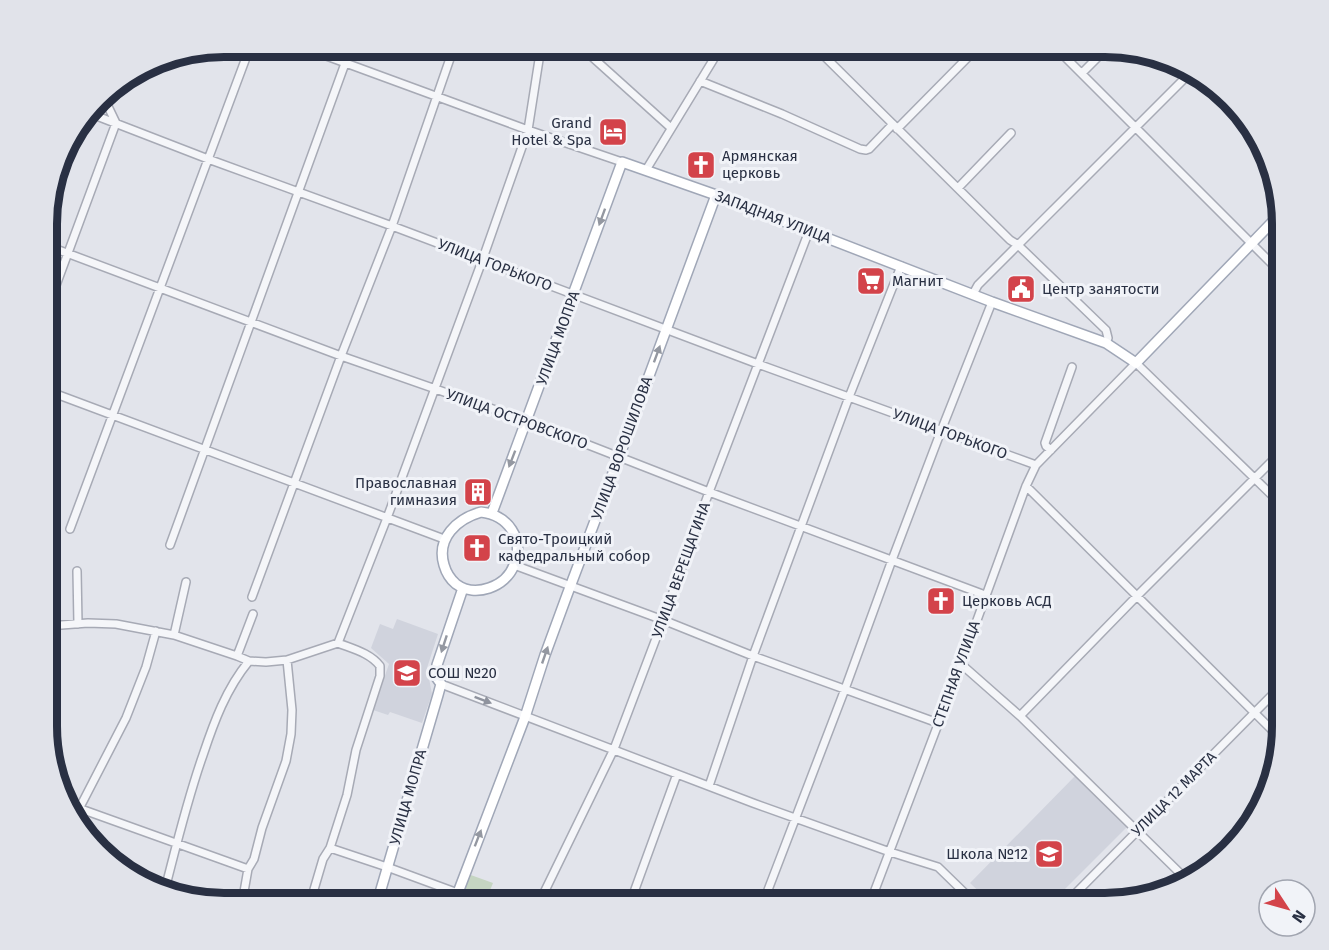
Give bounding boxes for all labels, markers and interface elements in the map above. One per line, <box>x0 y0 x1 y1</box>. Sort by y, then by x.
place label: Grand Hotel & Spa <box>511 114 592 149</box>
hotel icon: Grand Hotel & Spa <box>597 116 629 148</box>
place label: Армянская церковь <box>722 147 798 182</box>
church icon: Армянская церковь <box>685 149 717 181</box>
street label: ЗАПАДНАЯ УЛИЦА <box>713 187 834 248</box>
one-way arrow <box>597 209 607 227</box>
street label: УЛИЦА ГОРЬКОГО <box>435 235 555 295</box>
supermarket icon: Магнит <box>855 265 887 297</box>
place label: Магнит <box>892 272 943 290</box>
public building icon: Центр занятости <box>1005 273 1037 305</box>
place label: Центр занятости <box>1042 280 1159 298</box>
street label: УЛИЦА МОПРА <box>533 288 584 388</box>
one-way arrow <box>653 345 662 363</box>
street label: УЛИЦА ВОРОШИЛОВА <box>588 374 656 522</box>
street label: УЛИЦА ОСТРОВСКОГО <box>444 385 590 453</box>
street label: УЛИЦА ГОРЬКОГО <box>890 405 1010 463</box>
one-way arrow <box>507 450 517 468</box>
place label: Православная гимназия <box>355 474 457 509</box>
building icon: Православная гимназия <box>462 476 494 508</box>
street label: УЛИЦА ВЕРЕЩАГИНА <box>648 499 714 640</box>
place label: Свято-Троицкий кафедральный собор <box>498 530 651 565</box>
church icon: Свято-Троицкий кафедральный собор <box>461 532 493 564</box>
church icon: Церковь АСД <box>925 585 957 617</box>
place label: Церковь АСД <box>962 592 1052 610</box>
street label: СТЕПНАЯ УЛИЦА <box>928 618 984 730</box>
one-way arrow <box>439 635 449 653</box>
one-way arrow <box>540 646 550 664</box>
school or university icon: СОШ №20 <box>391 657 423 689</box>
place label: СОШ №20 <box>428 664 497 682</box>
one-way arrow <box>474 696 492 705</box>
street label: УЛИЦА МОПРА <box>386 747 430 847</box>
street label: УЛИЦА 12 МАРТА <box>1128 748 1220 840</box>
one-way arrow <box>474 829 483 847</box>
school or university icon: Школа №12 <box>1033 838 1065 870</box>
place label: Школа №12 <box>946 845 1028 863</box>
north arrow <box>1257 878 1317 938</box>
text: N <box>1288 907 1310 926</box>

